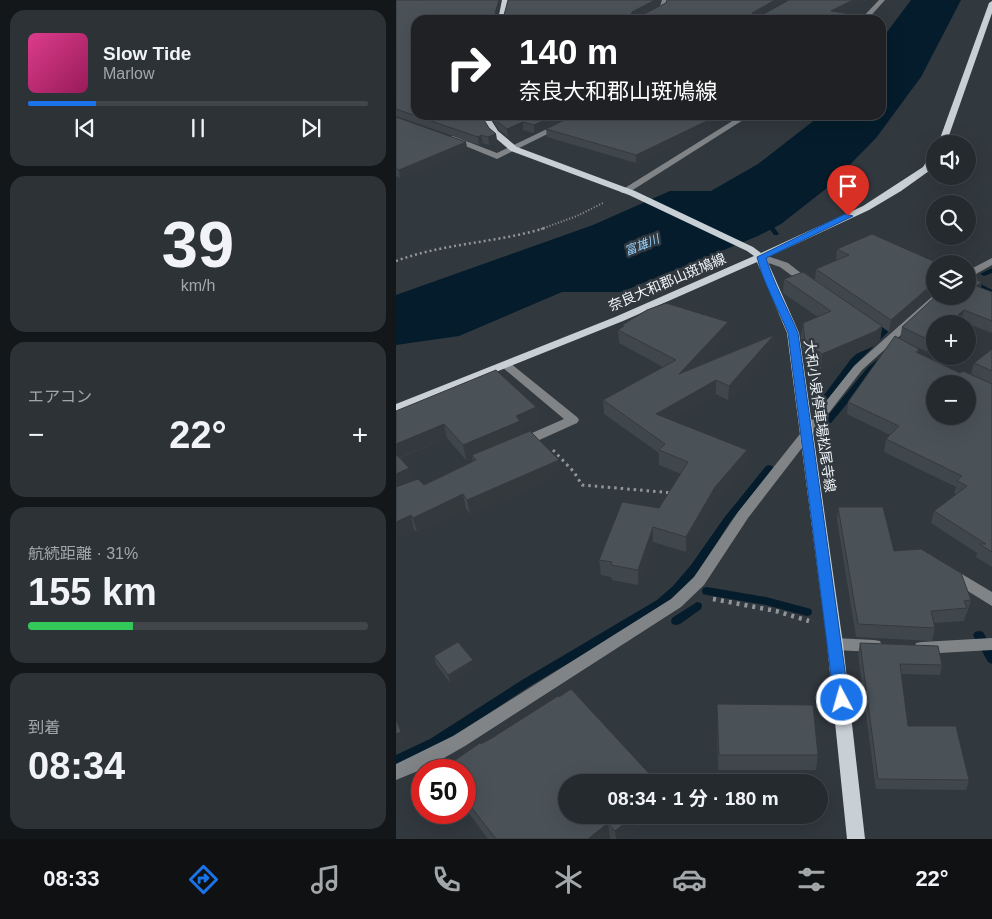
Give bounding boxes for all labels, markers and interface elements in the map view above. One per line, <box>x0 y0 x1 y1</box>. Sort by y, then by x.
text: 140 m <box>519 32 618 71</box>
icon: right <box>436 35 501 100</box>
text: Slow Tide <box>103 43 191 64</box>
text: Marlow <box>103 65 155 82</box>
text: 奈良大和郡山斑鳩線 <box>519 79 717 104</box>
icon: previous <box>71 114 99 142</box>
icon: pause <box>184 114 212 142</box>
icon: next <box>297 114 325 142</box>
map controls <box>926 135 976 425</box>
button: sound <box>926 135 976 185</box>
pin <box>827 165 869 216</box>
icon: arrive <box>834 172 862 200</box>
button: search <box>926 195 976 245</box>
text: 39 <box>162 208 234 281</box>
water label: 富雄川 <box>623 231 663 258</box>
street label: 奈良大和郡山斑鳩線 <box>606 250 728 314</box>
button: layers <box>926 255 976 305</box>
text: km/h <box>181 277 215 294</box>
button: + <box>926 315 976 365</box>
street label: 大和小泉停車場松尾寺線 <box>801 339 839 493</box>
button: − <box>926 375 976 425</box>
text: エアコン <box>28 388 92 405</box>
text: 22° <box>169 414 227 456</box>
text: − <box>28 419 44 450</box>
text: + <box>352 419 368 450</box>
text: 航続距離 · 31% <box>28 545 138 562</box>
text: 155 km <box>28 571 157 613</box>
position arrow <box>815 673 867 725</box>
text: 到着 <box>28 719 60 736</box>
text: 08:34 <box>28 745 125 787</box>
speed limit sign: 50 <box>411 759 476 824</box>
text: 08:34 · 1 分 · 180 m <box>607 788 779 809</box>
icon: directions <box>186 862 221 897</box>
icon: music <box>308 862 343 897</box>
icon: phone <box>429 862 464 897</box>
icon: climate <box>551 862 586 897</box>
icon: car <box>672 862 707 897</box>
icon: filters <box>794 862 829 897</box>
text: 08:33 <box>43 866 100 891</box>
text: 22° <box>915 866 949 891</box>

